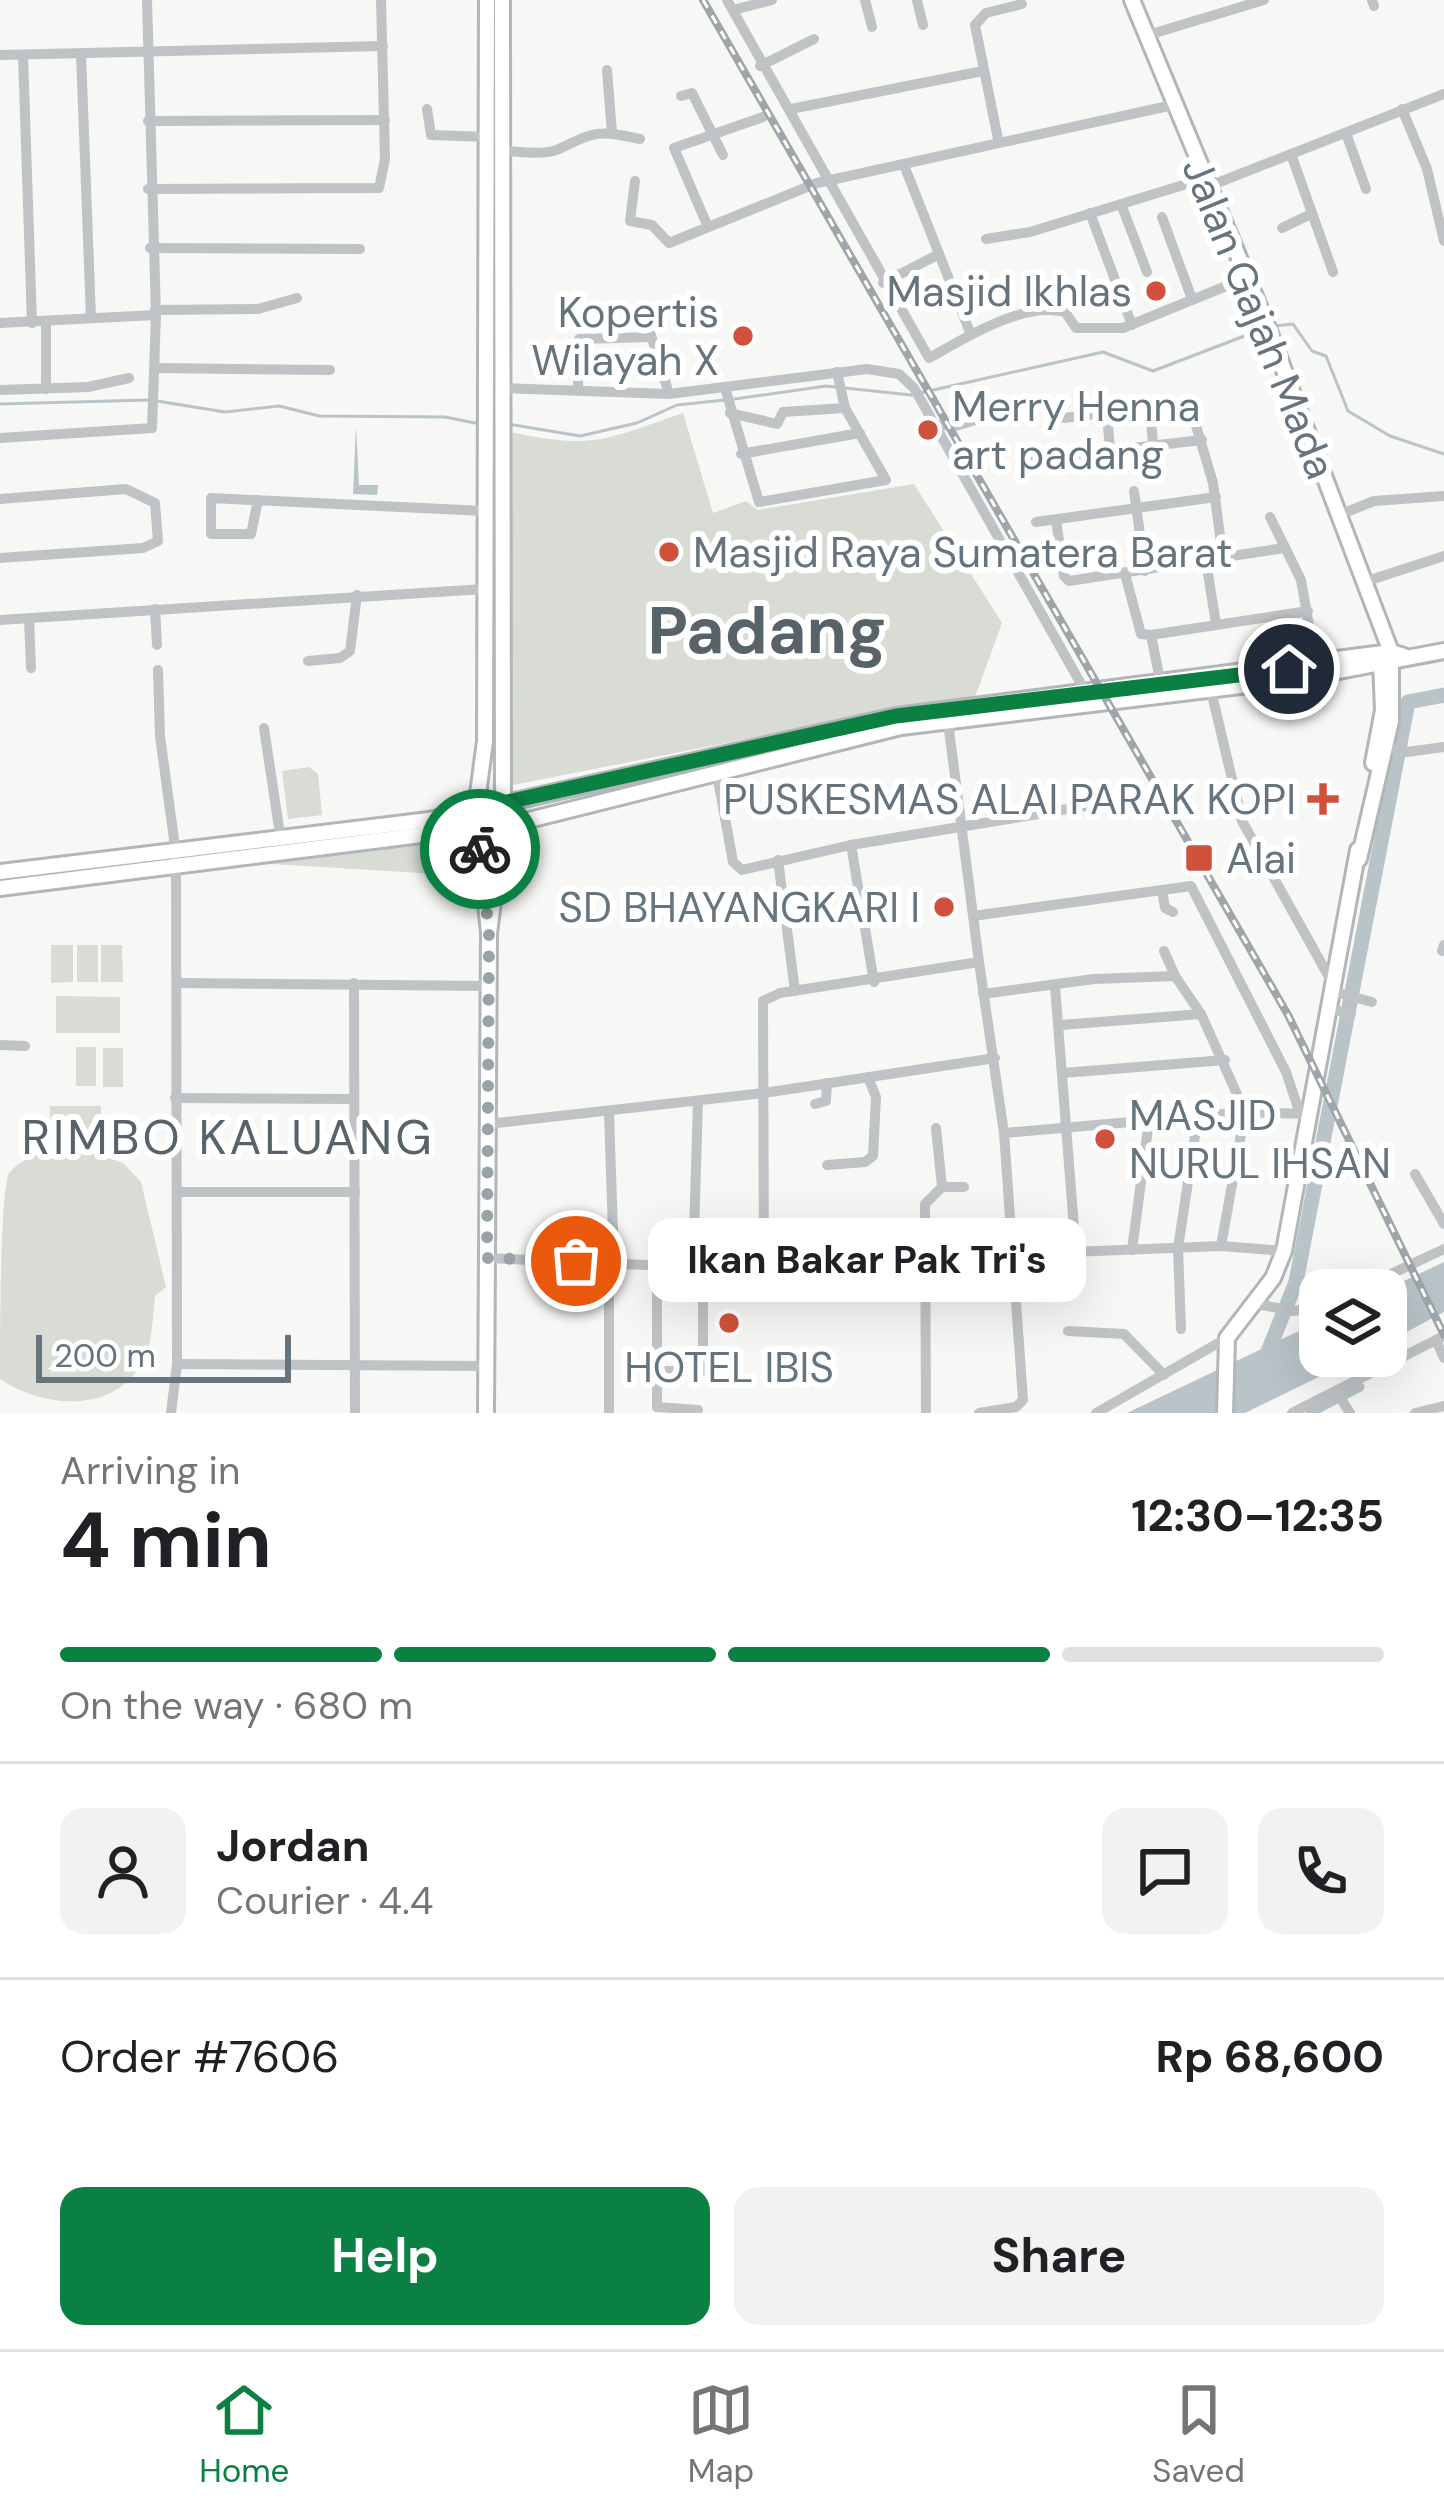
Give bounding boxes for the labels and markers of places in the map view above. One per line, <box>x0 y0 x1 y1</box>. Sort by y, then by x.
place label: Masjid Ikhlas <box>887 264 1132 319</box>
marker: Masjid Ikhlas <box>1143 278 1169 304</box>
place label: Kopertis Wilayah X <box>531 285 719 388</box>
marker: Kopertis Wilayah X <box>730 323 756 349</box>
place label: Merry Henna art padang <box>952 379 1200 482</box>
marker: Merry Henna art padang <box>915 417 941 443</box>
place label: Masjid Raya Sumatera Barat <box>693 525 1233 580</box>
marker: Masjid Raya Sumatera Barat <box>656 539 682 565</box>
pin <box>1238 618 1340 720</box>
place label: PUSKESMAS ALAI PARAK KOPI <box>723 772 1296 827</box>
marker: PUSKESMAS ALAI PARAK KOPI <box>1307 783 1339 815</box>
place label: Alai <box>1226 831 1296 886</box>
marker: Alai <box>1183 842 1215 874</box>
place label: SD BHAYANGKARI I <box>559 880 920 935</box>
marker: SD BHAYANGKARI I <box>931 894 957 920</box>
place label: MASJID NURUL IHSAN <box>1129 1088 1391 1191</box>
marker: MASJID NURUL IHSAN <box>1092 1126 1118 1152</box>
pin <box>525 1210 627 1312</box>
callout: Ikan Bakar Pak Tri's <box>648 1219 1086 1303</box>
marker: HOTEL IBIS <box>716 1310 742 1336</box>
place label: HOTEL IBIS <box>624 1340 834 1395</box>

